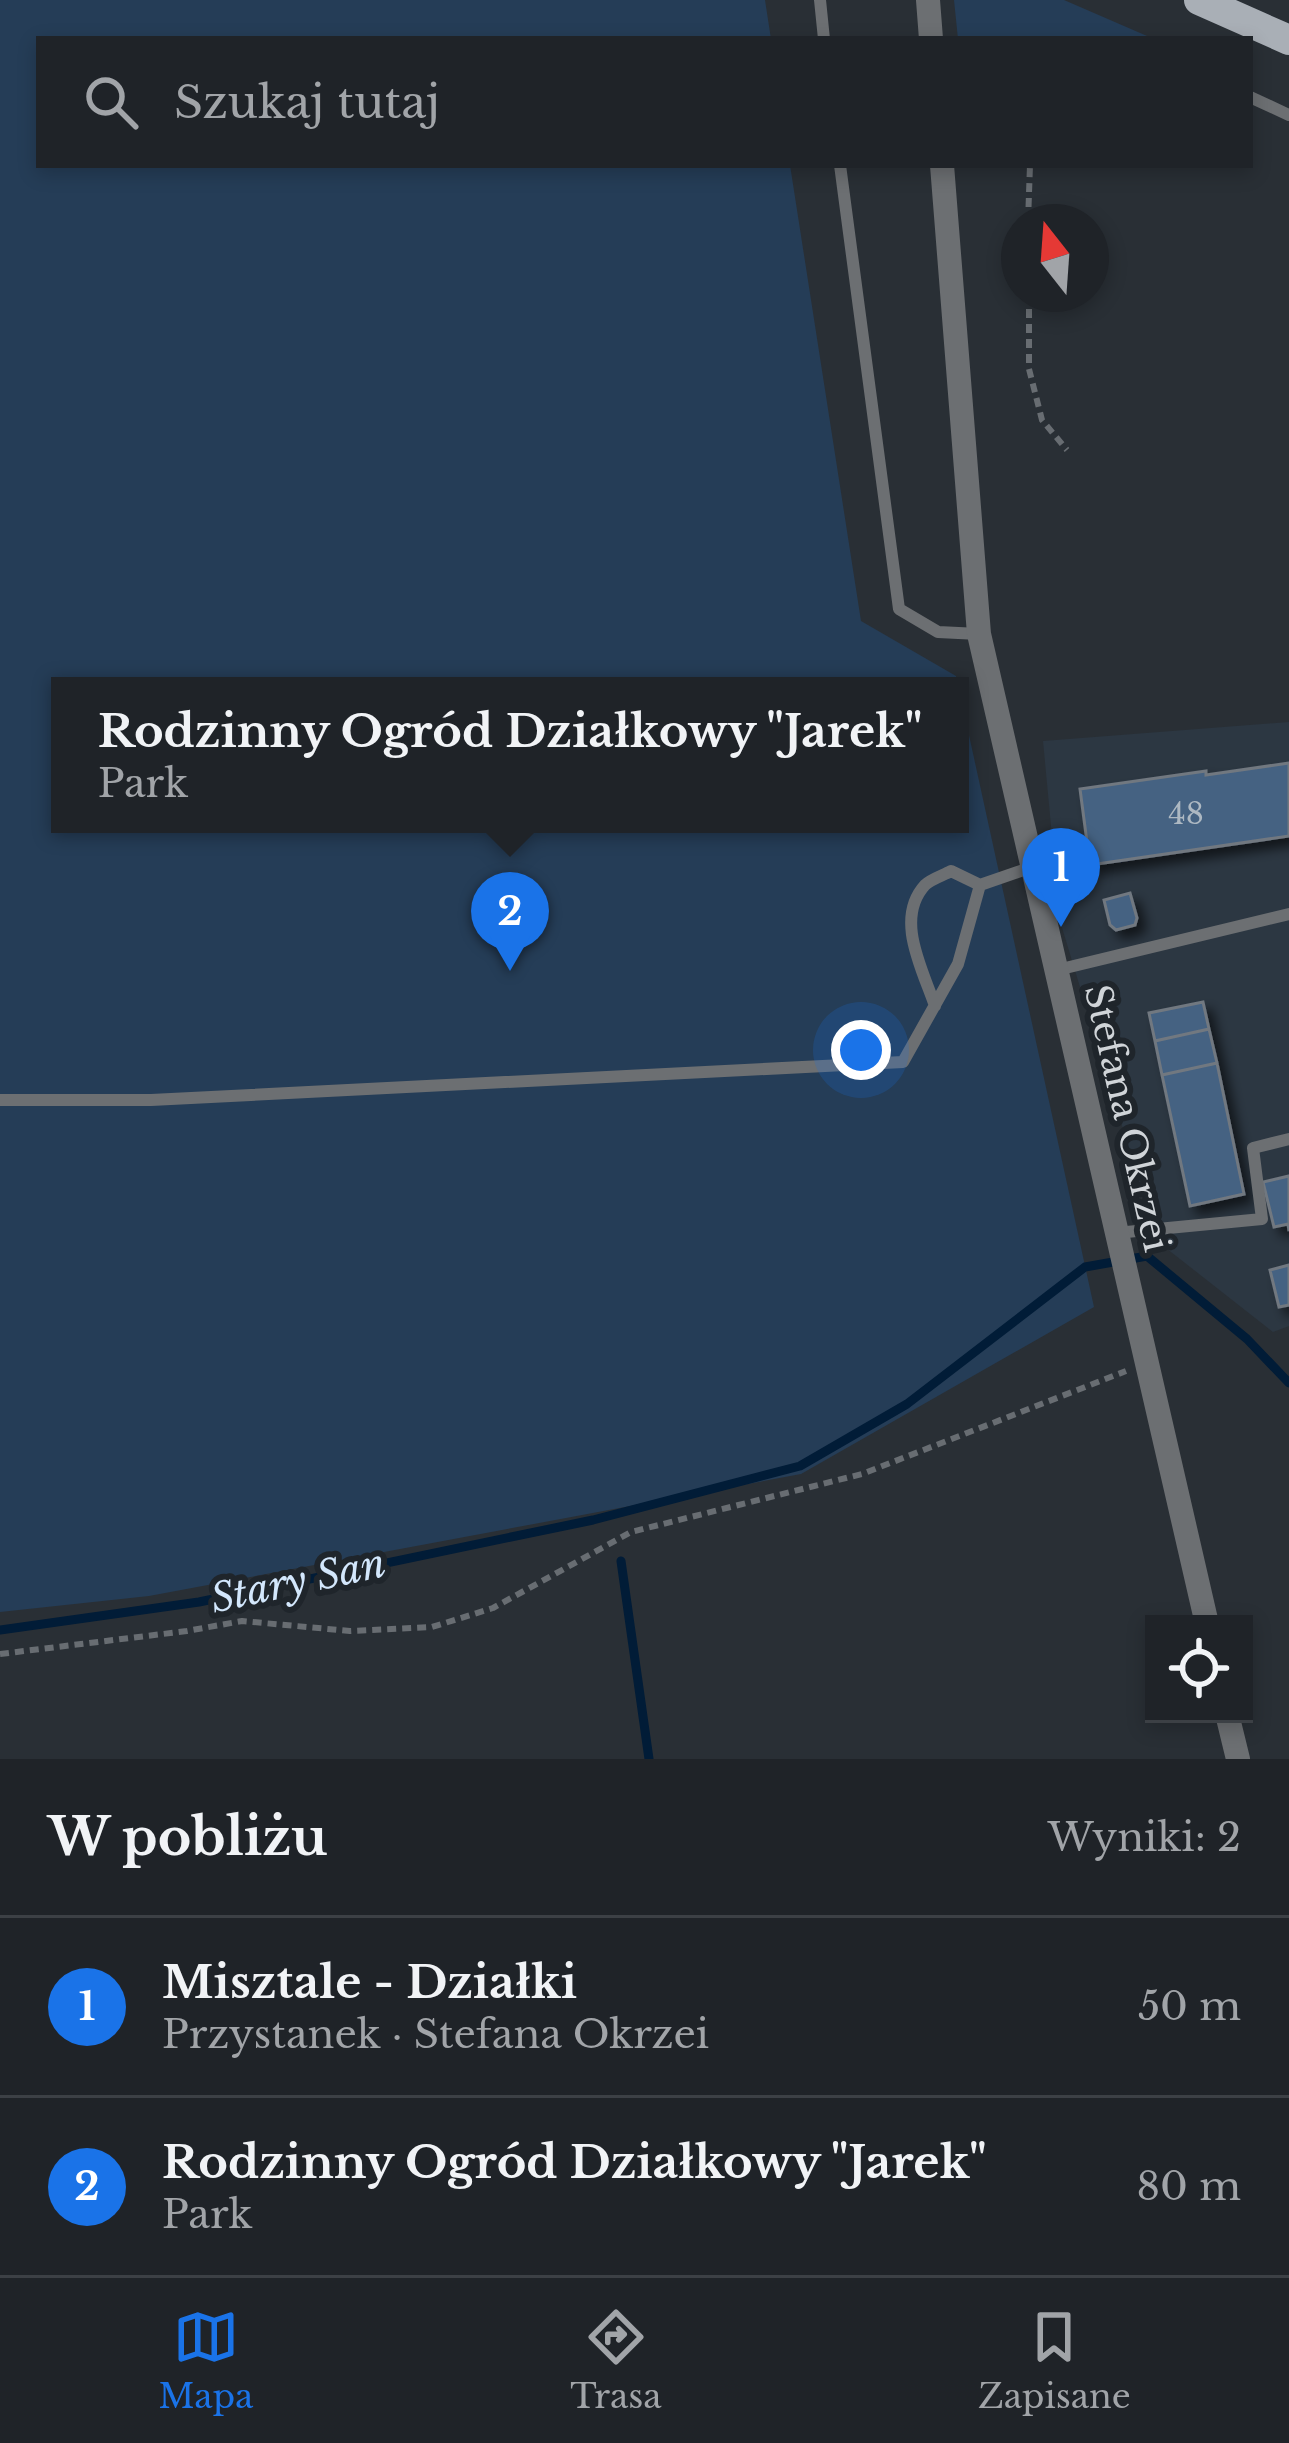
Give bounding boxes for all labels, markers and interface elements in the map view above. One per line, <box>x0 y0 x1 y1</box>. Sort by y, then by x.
search box <box>36 36 1253 168</box>
icon: search <box>78 69 144 135</box>
text: Szukaj tutaj <box>174 74 440 130</box>
north arrow <box>1001 204 1109 312</box>
popup <box>51 677 969 833</box>
text: Rodzinny Ogród Działkowy "Jarek" <box>98 703 922 759</box>
text: Park <box>98 759 188 808</box>
house number: 48 <box>1168 795 1204 832</box>
pin: 1 <box>1022 828 1100 927</box>
pin: 2 <box>471 872 549 971</box>
street label: Stefana Okrzei <box>1074 980 1180 1256</box>
your location <box>831 1020 891 1080</box>
water label: Stary San <box>206 1539 390 1623</box>
map controls <box>1145 1615 1253 1723</box>
button: locate <box>1145 1615 1253 1723</box>
text: W pobliżu <box>48 1806 327 1869</box>
text: Wyniki: 2 <box>1048 1813 1241 1862</box>
text: Misztale - Działki <box>162 1954 577 2010</box>
text: 1 <box>78 1982 96 2031</box>
text: 50 m <box>1138 1982 1241 2031</box>
text: Przystanek · Stefana Okrzei <box>162 2010 709 2059</box>
text: Rodzinny Ogród Działkowy "Jarek" <box>162 2134 987 2190</box>
text: 2 <box>74 2162 100 2211</box>
text: 80 m <box>1136 2162 1241 2211</box>
text: Park <box>162 2190 253 2239</box>
tab: Mapa <box>158 2304 253 2417</box>
tab: Trasa <box>570 2304 662 2417</box>
tab: Zapisane <box>978 2304 1131 2417</box>

